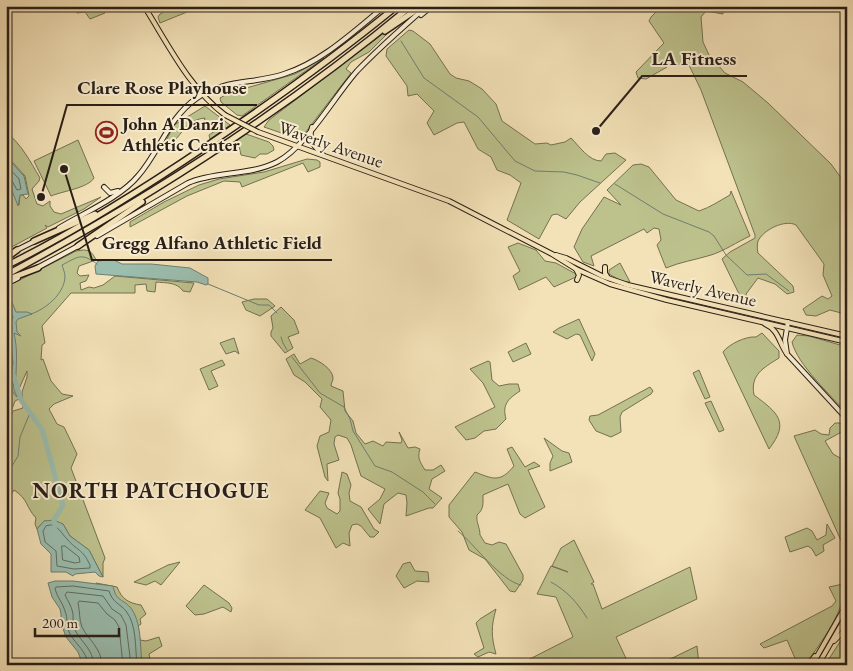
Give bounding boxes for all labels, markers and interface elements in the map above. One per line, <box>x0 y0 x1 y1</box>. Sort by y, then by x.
callout: LA Fitness <box>642 42 747 76</box>
text: LA Fitness <box>652 46 737 71</box>
callout: Clare Rose Playhouse <box>67 71 257 105</box>
text: Clare Rose Playhouse <box>77 75 247 100</box>
place label: John A Danzi Athletic Center <box>120 112 240 156</box>
street label: Waverly Avenue <box>276 115 386 173</box>
sports icon: John A Danzi Athletic Center <box>94 121 118 145</box>
callout: Gregg Alfano Athletic Field <box>92 226 332 260</box>
text: Gregg Alfano Athletic Field <box>102 230 323 255</box>
street label: Waverly Avenue <box>647 264 759 312</box>
district label: NORTH PATCHOGUE <box>32 476 270 505</box>
scale bar <box>35 606 119 638</box>
text: 200 m <box>42 613 79 632</box>

